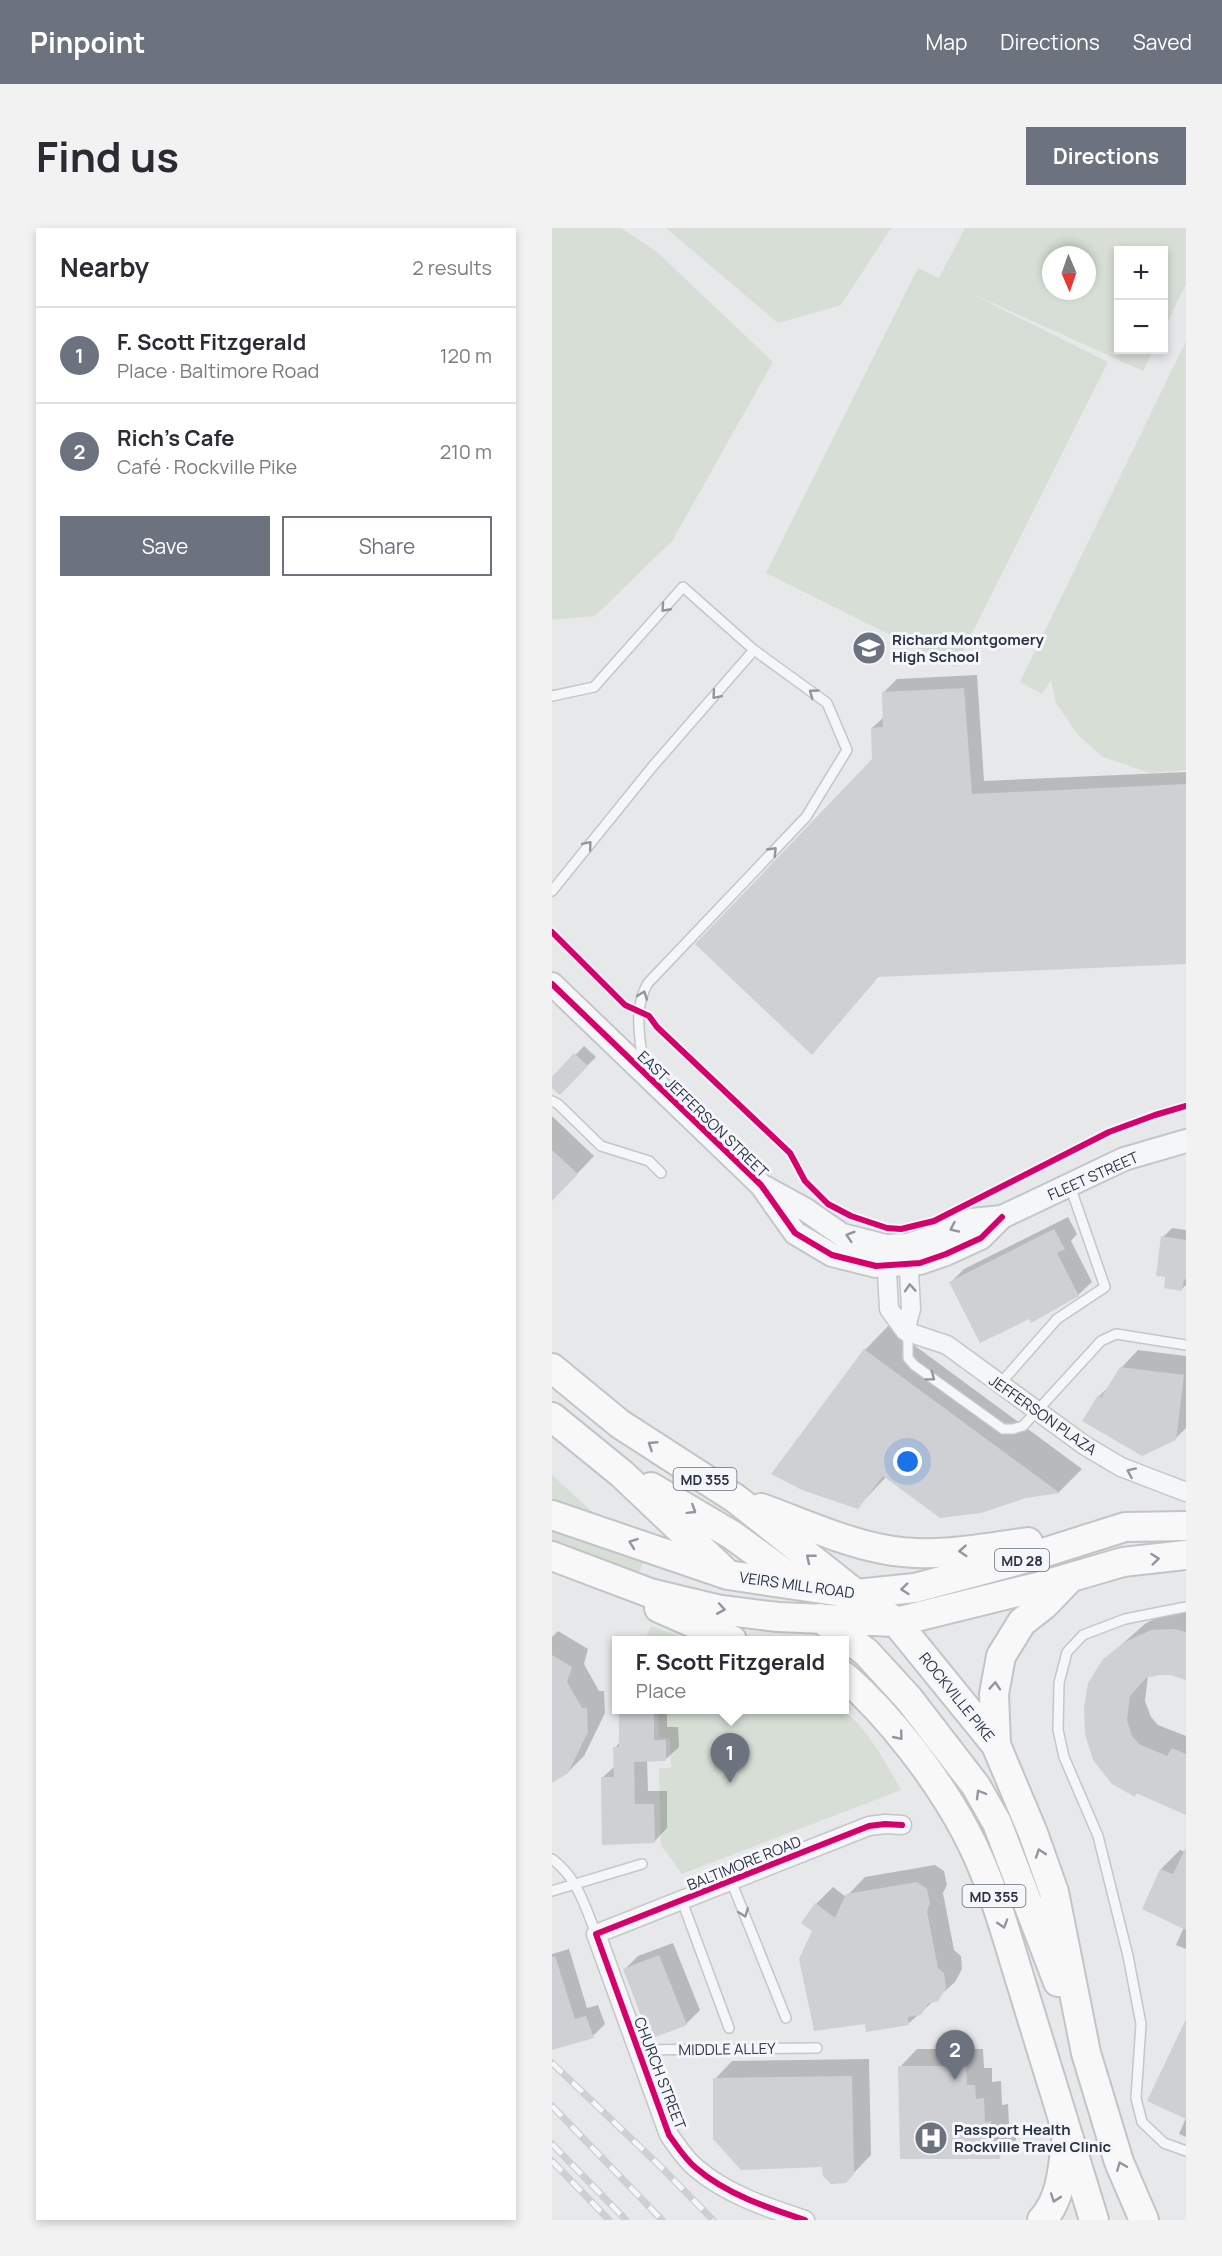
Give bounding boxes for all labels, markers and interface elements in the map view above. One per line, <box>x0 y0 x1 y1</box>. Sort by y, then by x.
text: Pinpoint <box>30 23 145 61</box>
text: Map <box>926 28 967 56</box>
text: Directions <box>1000 28 1100 56</box>
text: Saved <box>1133 28 1192 56</box>
text: Find us <box>36 127 179 185</box>
button: Directions <box>1026 127 1186 185</box>
north arrow <box>1042 246 1096 300</box>
map controls <box>1114 246 1168 354</box>
button: + <box>1114 246 1168 300</box>
text: Nearby <box>60 249 149 285</box>
text: 2 results <box>412 254 492 281</box>
button: − <box>1114 300 1168 354</box>
text: F. Scott Fitzgerald <box>117 327 306 357</box>
text: 1 <box>75 342 84 369</box>
text: 120 m <box>440 342 492 369</box>
text: Place · Baltimore Road <box>117 357 319 384</box>
text: Rich's Cafe <box>117 423 235 453</box>
text: 2 <box>74 438 85 465</box>
text: 210 m <box>440 438 492 465</box>
text: Café · Rockville Pike <box>117 453 297 480</box>
button: Save <box>60 516 270 576</box>
button: Share <box>282 516 492 576</box>
one-way arrow <box>661 602 672 612</box>
place label: Richard Montgomery High School <box>892 629 1044 667</box>
school or university icon: Richard Montgomery High School <box>851 630 887 666</box>
one-way arrow <box>712 688 723 698</box>
one-way arrow <box>808 689 819 700</box>
one-way arrow <box>581 841 592 852</box>
one-way arrow <box>766 848 777 858</box>
one-way arrow <box>635 990 648 1001</box>
street label: EAST JEFFERSON STREET <box>633 1046 773 1182</box>
street label: FLEET STREET <box>1044 1147 1142 1205</box>
one-way arrow <box>950 1221 961 1233</box>
one-way arrow <box>845 1231 856 1243</box>
one-way arrow <box>904 1284 917 1293</box>
one-way arrow <box>925 1370 936 1381</box>
street label: JEFFERSON PLAZA <box>985 1370 1101 1460</box>
one-way arrow <box>648 1440 658 1452</box>
your location <box>893 1447 922 1476</box>
one-way arrow <box>1127 1467 1138 1479</box>
road number: MD 355 <box>674 1468 736 1490</box>
one-way arrow <box>686 1503 696 1515</box>
one-way arrow <box>628 1538 639 1551</box>
one-way arrow <box>959 1544 968 1557</box>
road number: MD 28 <box>995 1549 1049 1571</box>
one-way arrow <box>1150 1553 1159 1566</box>
one-way arrow <box>806 1554 817 1565</box>
street label: VEIRS MILL ROAD <box>738 1567 856 1603</box>
one-way arrow <box>901 1582 910 1595</box>
one-way arrow <box>716 1602 726 1615</box>
popup <box>612 1636 849 1714</box>
text: F. Scott Fitzgerald <box>636 1647 825 1677</box>
street label: ROCKVILLE PIKE <box>914 1648 1000 1746</box>
text: Place <box>636 1677 686 1704</box>
one-way arrow <box>988 1682 1001 1691</box>
one-way arrow <box>892 1729 903 1740</box>
pin: 1 <box>710 1734 750 1783</box>
one-way arrow <box>976 1790 987 1800</box>
street label: BALTIMORE ROAD <box>684 1831 804 1895</box>
one-way arrow <box>1035 1849 1048 1859</box>
road number: MD 355 <box>962 1885 1026 1907</box>
one-way arrow <box>737 1906 749 1917</box>
one-way arrow <box>995 1918 1008 1929</box>
street label: CHURCH STREET <box>629 2014 691 2132</box>
pin: 2 <box>936 2030 974 2080</box>
street label: MIDDLE ALLEY <box>678 2038 776 2060</box>
place label: Passport Health Rockville Travel Clinic <box>954 2119 1112 2157</box>
hospital icon: Passport Health Rockville Travel Clinic <box>913 2120 949 2156</box>
one-way arrow <box>1116 2162 1128 2173</box>
one-way arrow <box>1049 2192 1062 2203</box>

